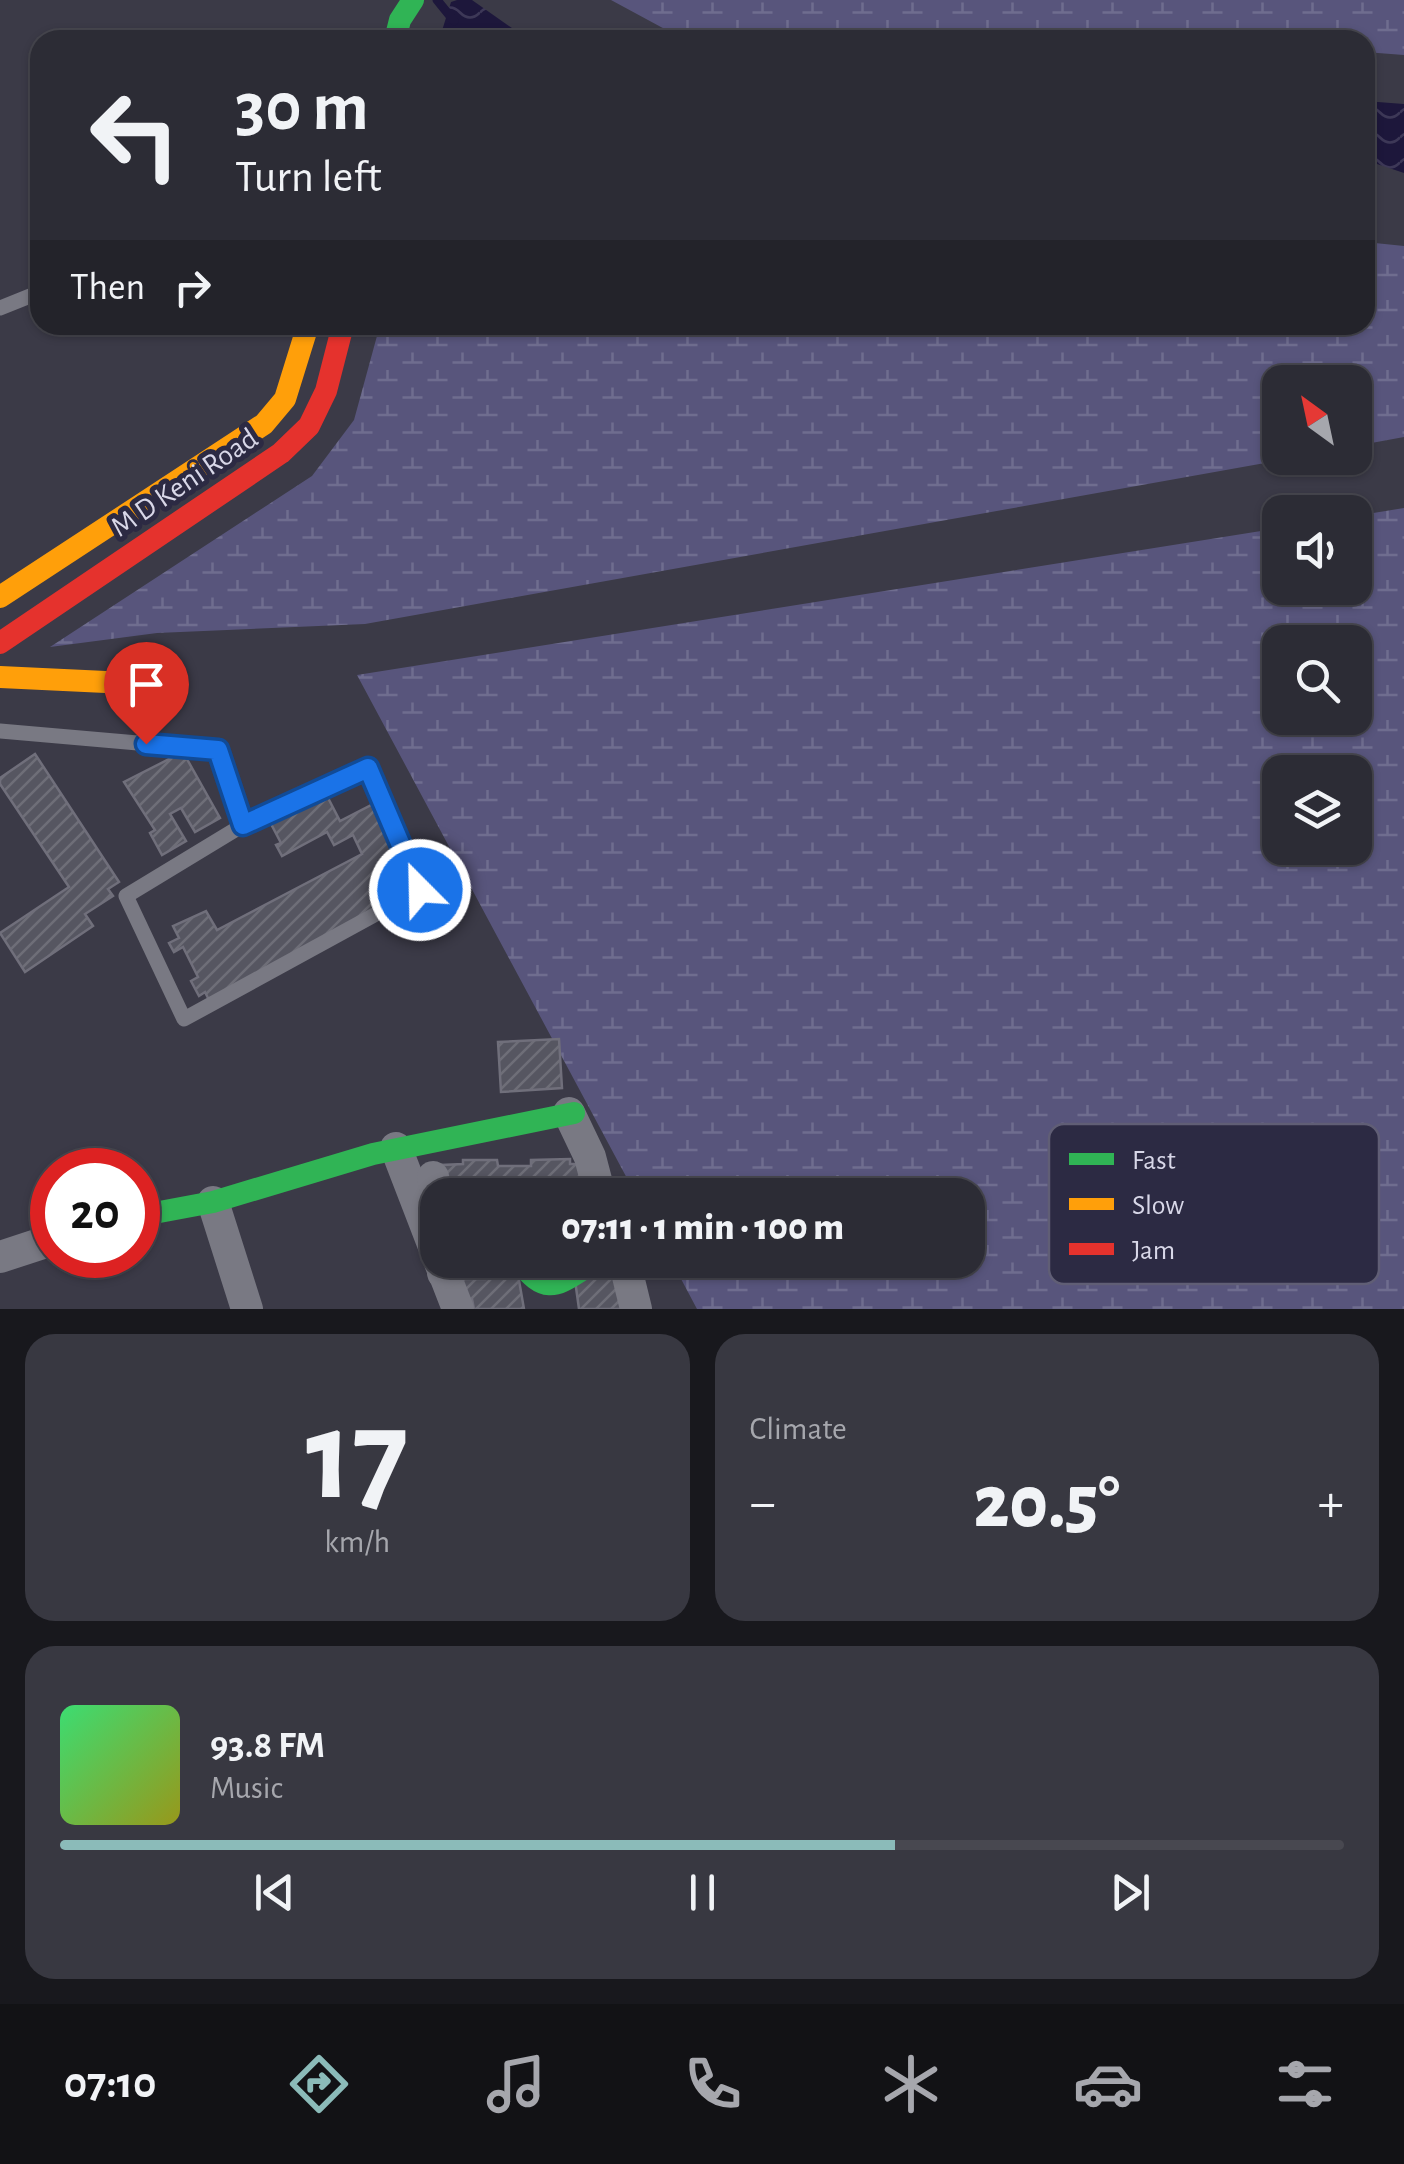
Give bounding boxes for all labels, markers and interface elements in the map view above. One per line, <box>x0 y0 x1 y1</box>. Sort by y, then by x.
icon: left <box>70 70 200 200</box>
text: 30 m <box>235 73 369 143</box>
text: Turn left <box>235 155 382 200</box>
icon: right <box>165 260 220 315</box>
text: Then <box>70 269 145 307</box>
north arrow <box>1262 365 1372 475</box>
map controls <box>1262 365 1372 865</box>
street label: M D Keni Road <box>106 423 263 543</box>
button: sound <box>1262 495 1372 605</box>
button: search <box>1262 625 1372 735</box>
pin <box>104 642 189 745</box>
icon: arrive <box>119 657 174 712</box>
button: layers <box>1262 755 1372 865</box>
position arrow <box>368 838 472 942</box>
legend <box>1049 1124 1379 1284</box>
text: Fast <box>1132 1147 1176 1175</box>
speed limit sign: 20 <box>30 1148 160 1278</box>
text: Slow <box>1132 1192 1184 1220</box>
text: 07:11 · 1 min · 100 m <box>561 1209 844 1247</box>
text: Jam <box>1132 1237 1175 1265</box>
text: 17 <box>306 1393 409 1523</box>
text: Climate <box>750 1413 847 1445</box>
text: 20.5° <box>973 1466 1120 1541</box>
text: − <box>750 1476 776 1531</box>
text: + <box>1318 1476 1344 1531</box>
text: km/h <box>324 1526 390 1558</box>
text: 93.8 FM <box>210 1727 325 1765</box>
text: Music <box>210 1772 283 1804</box>
icon: previous <box>247 1865 302 1920</box>
icon: pause <box>675 1865 730 1920</box>
icon: next <box>1103 1865 1158 1920</box>
icon: directions <box>284 2049 354 2119</box>
icon: music <box>481 2049 551 2119</box>
icon: phone <box>678 2049 748 2119</box>
icon: climate <box>876 2049 946 2119</box>
icon: car <box>1073 2049 1143 2119</box>
icon: filters <box>1270 2049 1340 2119</box>
text: 07:10 <box>64 2061 156 2106</box>

